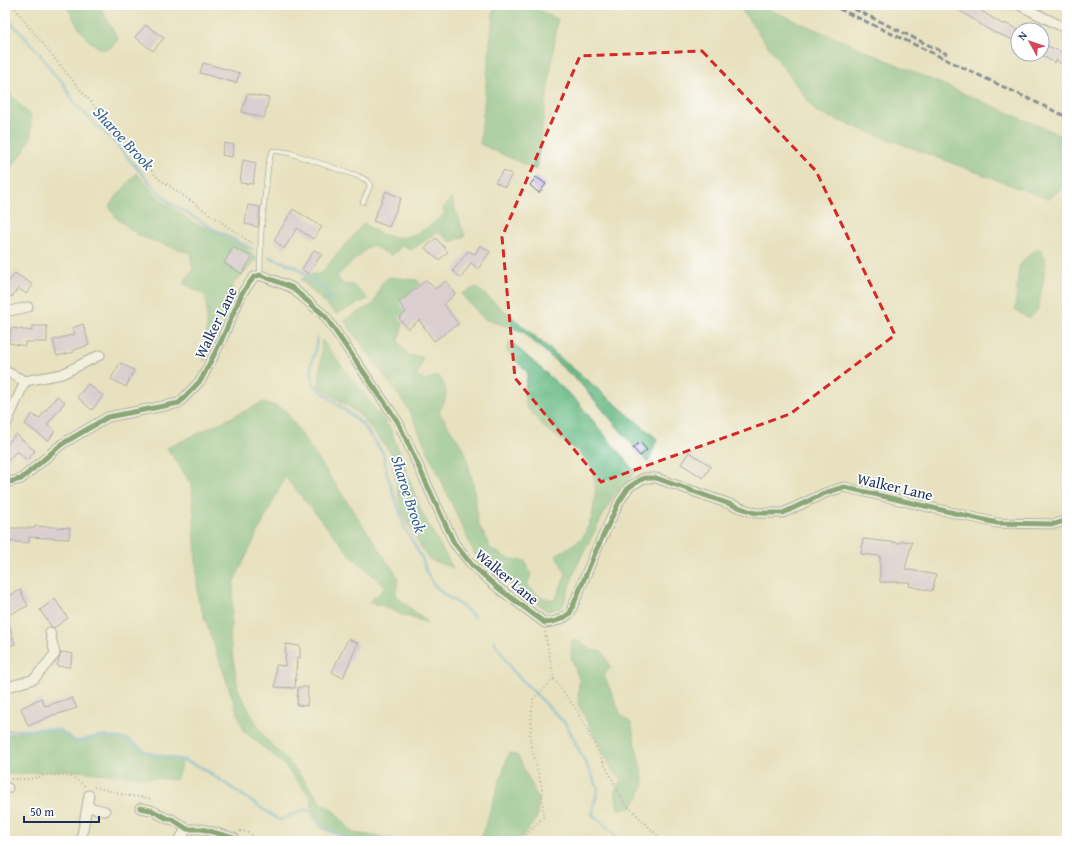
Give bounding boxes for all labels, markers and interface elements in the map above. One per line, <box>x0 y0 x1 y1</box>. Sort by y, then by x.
north arrow <box>1010 22 1050 62</box>
text: N <box>1014 27 1031 44</box>
water label: Sharoe Brook <box>88 101 161 176</box>
street label: Walker Lane <box>189 283 242 362</box>
water label: Sharoe Brook <box>385 452 433 536</box>
street label: Walker Lane <box>855 468 935 505</box>
street label: Walker Lane <box>471 544 544 609</box>
scale bar <box>24 798 99 824</box>
text: 50 m <box>30 803 54 820</box>

